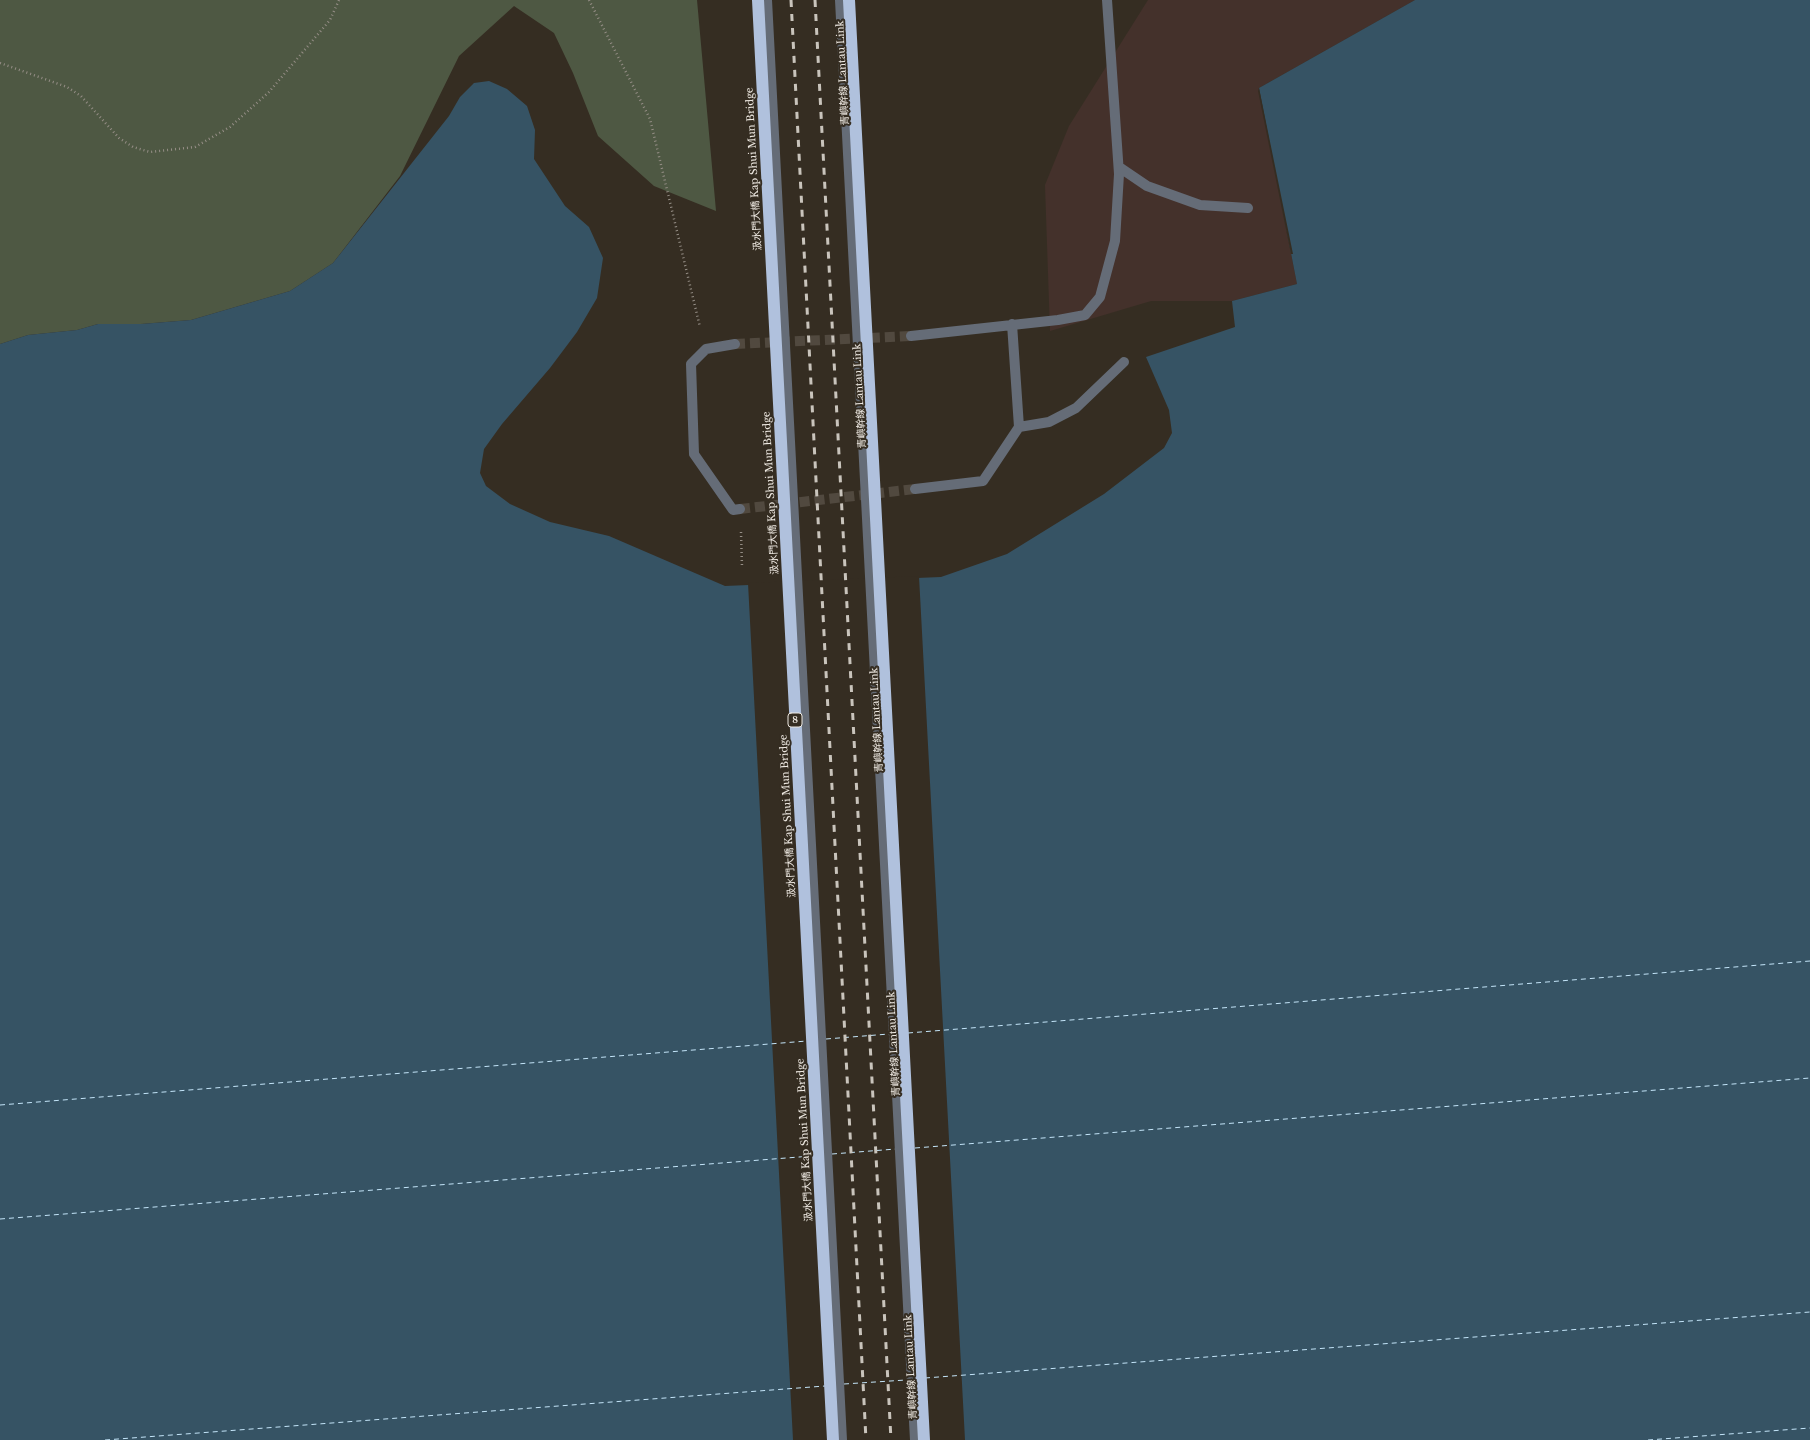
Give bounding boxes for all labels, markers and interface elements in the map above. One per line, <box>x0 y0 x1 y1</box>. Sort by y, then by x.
street label: 青嶼幹線 Lantau Link <box>834 20 852 126</box>
street label: 汲水門大橋 Kap Shui Mun Bridge <box>744 87 764 251</box>
street label: 青嶼幹線 Lantau Link <box>851 343 869 449</box>
street label: 汲水門大橋 Kap Shui Mun Bridge <box>761 411 781 575</box>
street label: 青嶼幹線 Lantau Link <box>868 667 886 773</box>
road number: 8 <box>788 713 802 727</box>
street label: 汲水門大橋 Kap Shui Mun Bridge <box>778 734 798 898</box>
street label: 青嶼幹線 Lantau Link <box>885 991 903 1097</box>
street label: 汲水門大橋 Kap Shui Mun Bridge <box>795 1058 815 1222</box>
street label: 青嶼幹線 Lantau Link <box>902 1314 920 1420</box>

